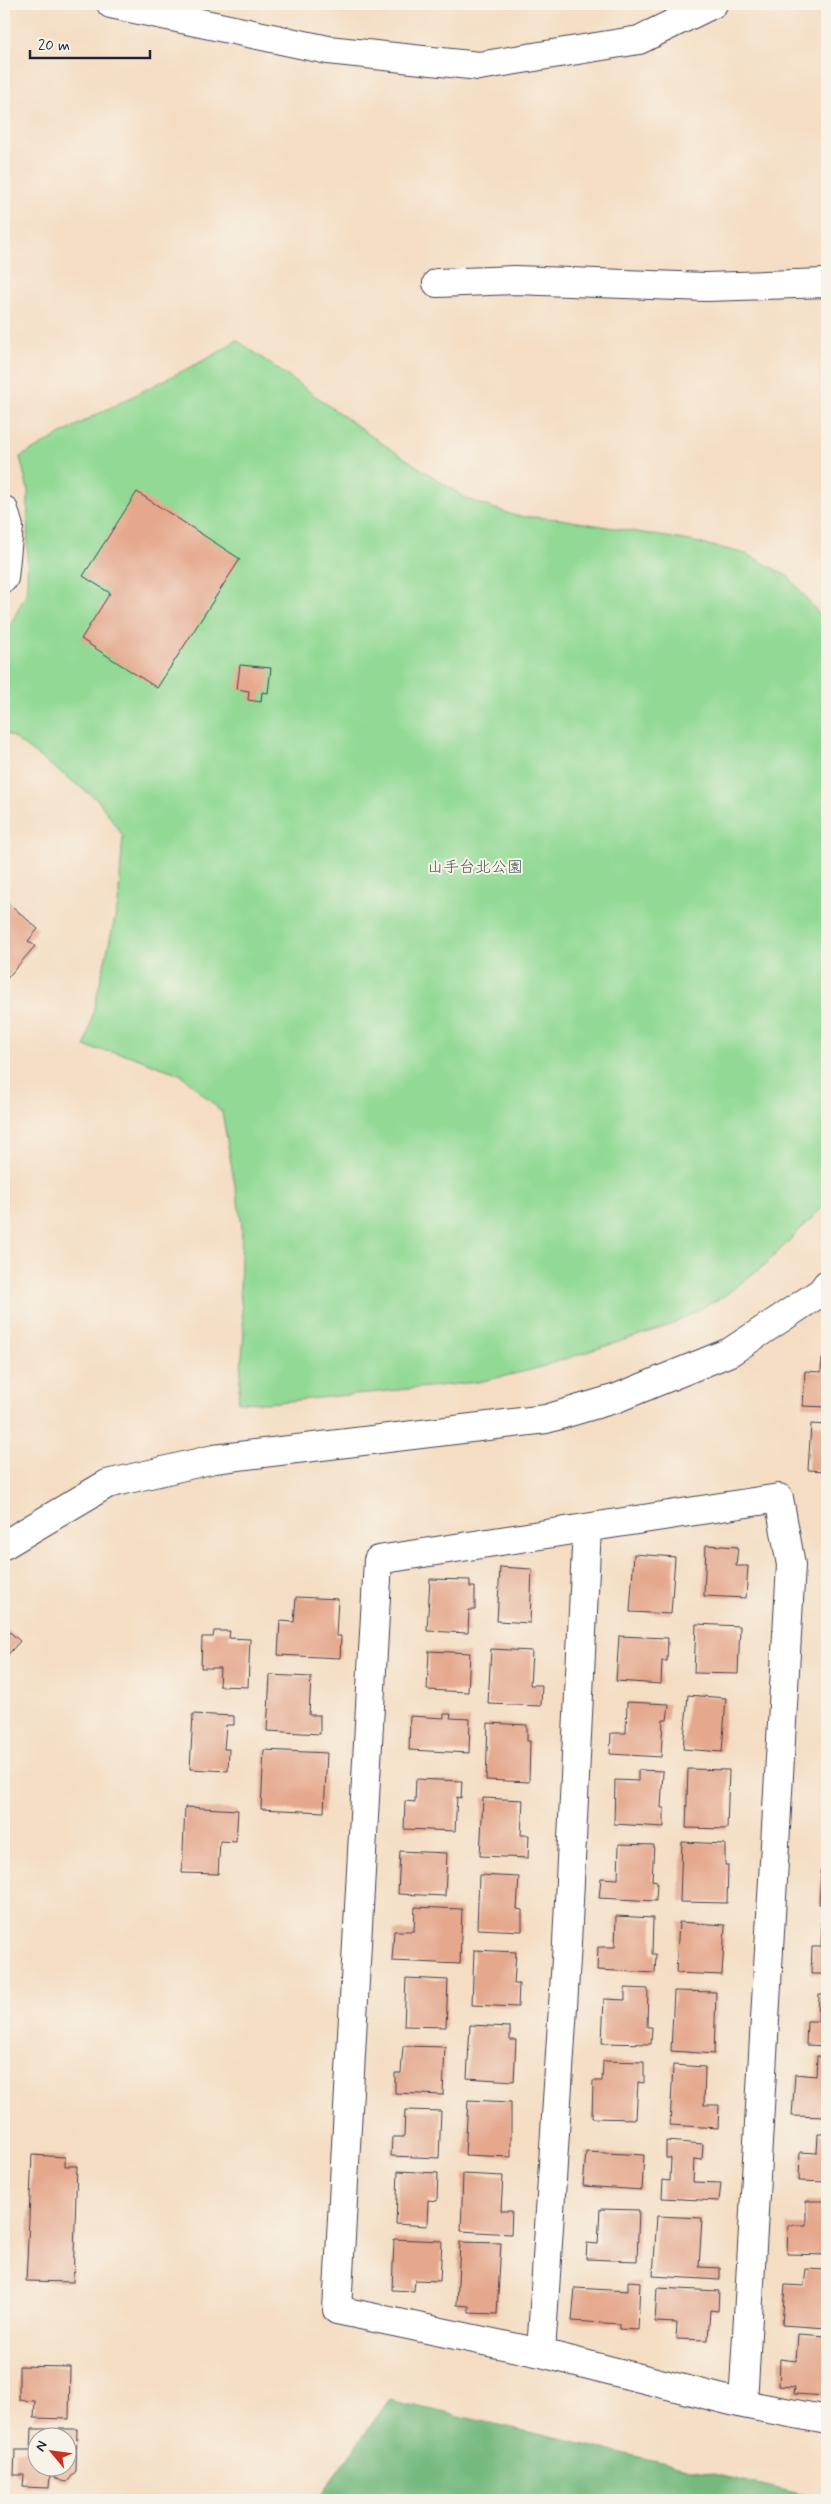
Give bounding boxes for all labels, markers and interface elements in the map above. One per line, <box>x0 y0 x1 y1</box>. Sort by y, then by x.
scale bar <box>30 28 150 60</box>
text: 20 m <box>38 36 70 56</box>
park label: 山手台北公園 <box>427 857 523 878</box>
north arrow <box>28 2426 78 2476</box>
text: N <box>31 2438 52 2455</box>

